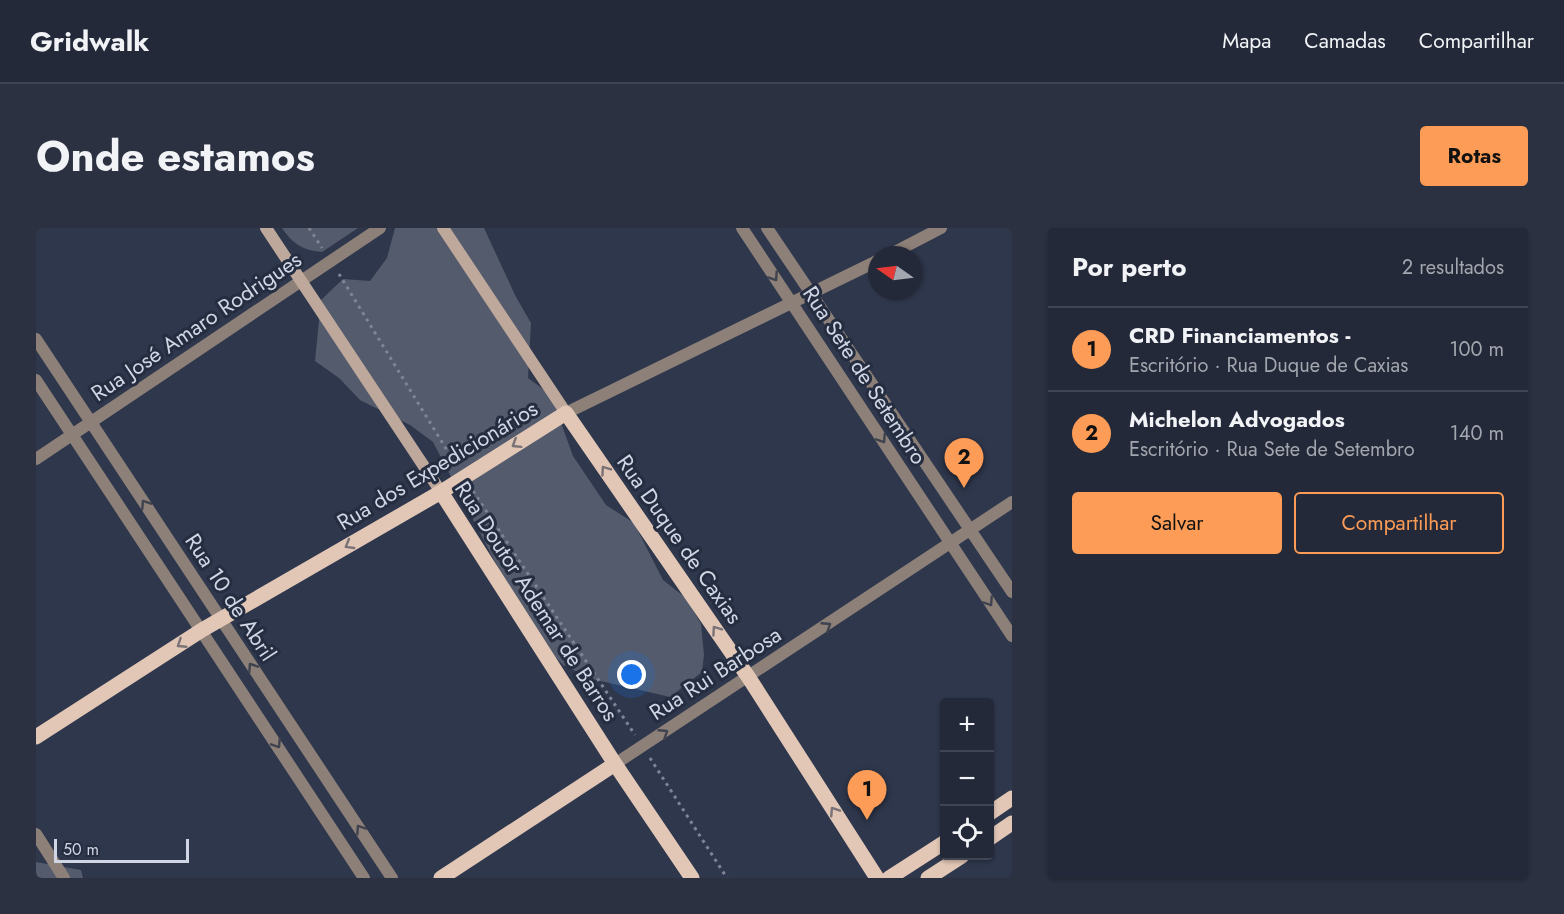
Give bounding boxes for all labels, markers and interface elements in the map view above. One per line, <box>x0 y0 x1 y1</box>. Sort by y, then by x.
text: Gridwalk <box>30 21 149 62</box>
text: Mapa <box>1222 26 1271 56</box>
text: Camadas <box>1304 26 1386 56</box>
text: Compartilhar <box>1419 26 1534 56</box>
text: Onde estamos <box>36 126 315 187</box>
button: Rotas <box>1420 126 1528 186</box>
street label: Rua José Amaro Rodrigues <box>84 243 308 409</box>
north arrow <box>868 246 922 300</box>
text: Por perto <box>1072 248 1186 286</box>
text: 2 resultados <box>1402 253 1504 282</box>
one-way arrow <box>767 270 778 281</box>
street label: Rua Sete de Setembro <box>795 279 935 471</box>
text: CRD Financiamentos - <box>1129 319 1350 351</box>
text: 1 <box>1086 335 1097 364</box>
text: 100 m <box>1449 335 1504 364</box>
text: Escritório · Rua Duque de Caxias <box>1129 351 1408 380</box>
street label: Rua dos Expedicionários <box>331 392 544 538</box>
text: Michelon Advogados <box>1129 403 1345 435</box>
text: 2 <box>1085 419 1098 448</box>
text: 140 m <box>1450 419 1504 448</box>
one-way arrow <box>874 433 886 443</box>
text: Escritório · Rua Sete de Setembro <box>1129 435 1415 464</box>
one-way arrow <box>512 437 522 449</box>
pin: 2 <box>944 438 984 488</box>
street label: Rua Duque de Caxias <box>610 448 751 630</box>
one-way arrow <box>601 466 612 477</box>
street label: Rua Doutor Ademar de Barros <box>447 475 627 727</box>
button: Salvar <box>1072 492 1282 554</box>
button: Compartilhar <box>1294 492 1504 554</box>
one-way arrow <box>140 500 152 510</box>
street label: Rua 10 de Abril <box>178 527 284 667</box>
one-way arrow <box>345 538 355 549</box>
one-way arrow <box>982 595 993 606</box>
street label: Rua Rui Barbosa <box>643 618 787 728</box>
one-way arrow <box>821 622 832 633</box>
one-way arrow <box>712 626 723 637</box>
one-way arrow <box>177 636 187 648</box>
your location <box>617 660 646 689</box>
one-way arrow <box>248 662 259 673</box>
map controls <box>940 698 994 860</box>
button: + <box>940 698 994 752</box>
one-way arrow <box>658 728 668 740</box>
one-way arrow <box>269 738 280 749</box>
button: − <box>940 752 994 806</box>
pin: 1 <box>848 770 886 820</box>
button: locate <box>940 806 994 860</box>
one-way arrow <box>830 807 842 817</box>
one-way arrow <box>356 825 367 836</box>
scale bar <box>54 836 189 864</box>
text: 50 m <box>63 838 99 861</box>

